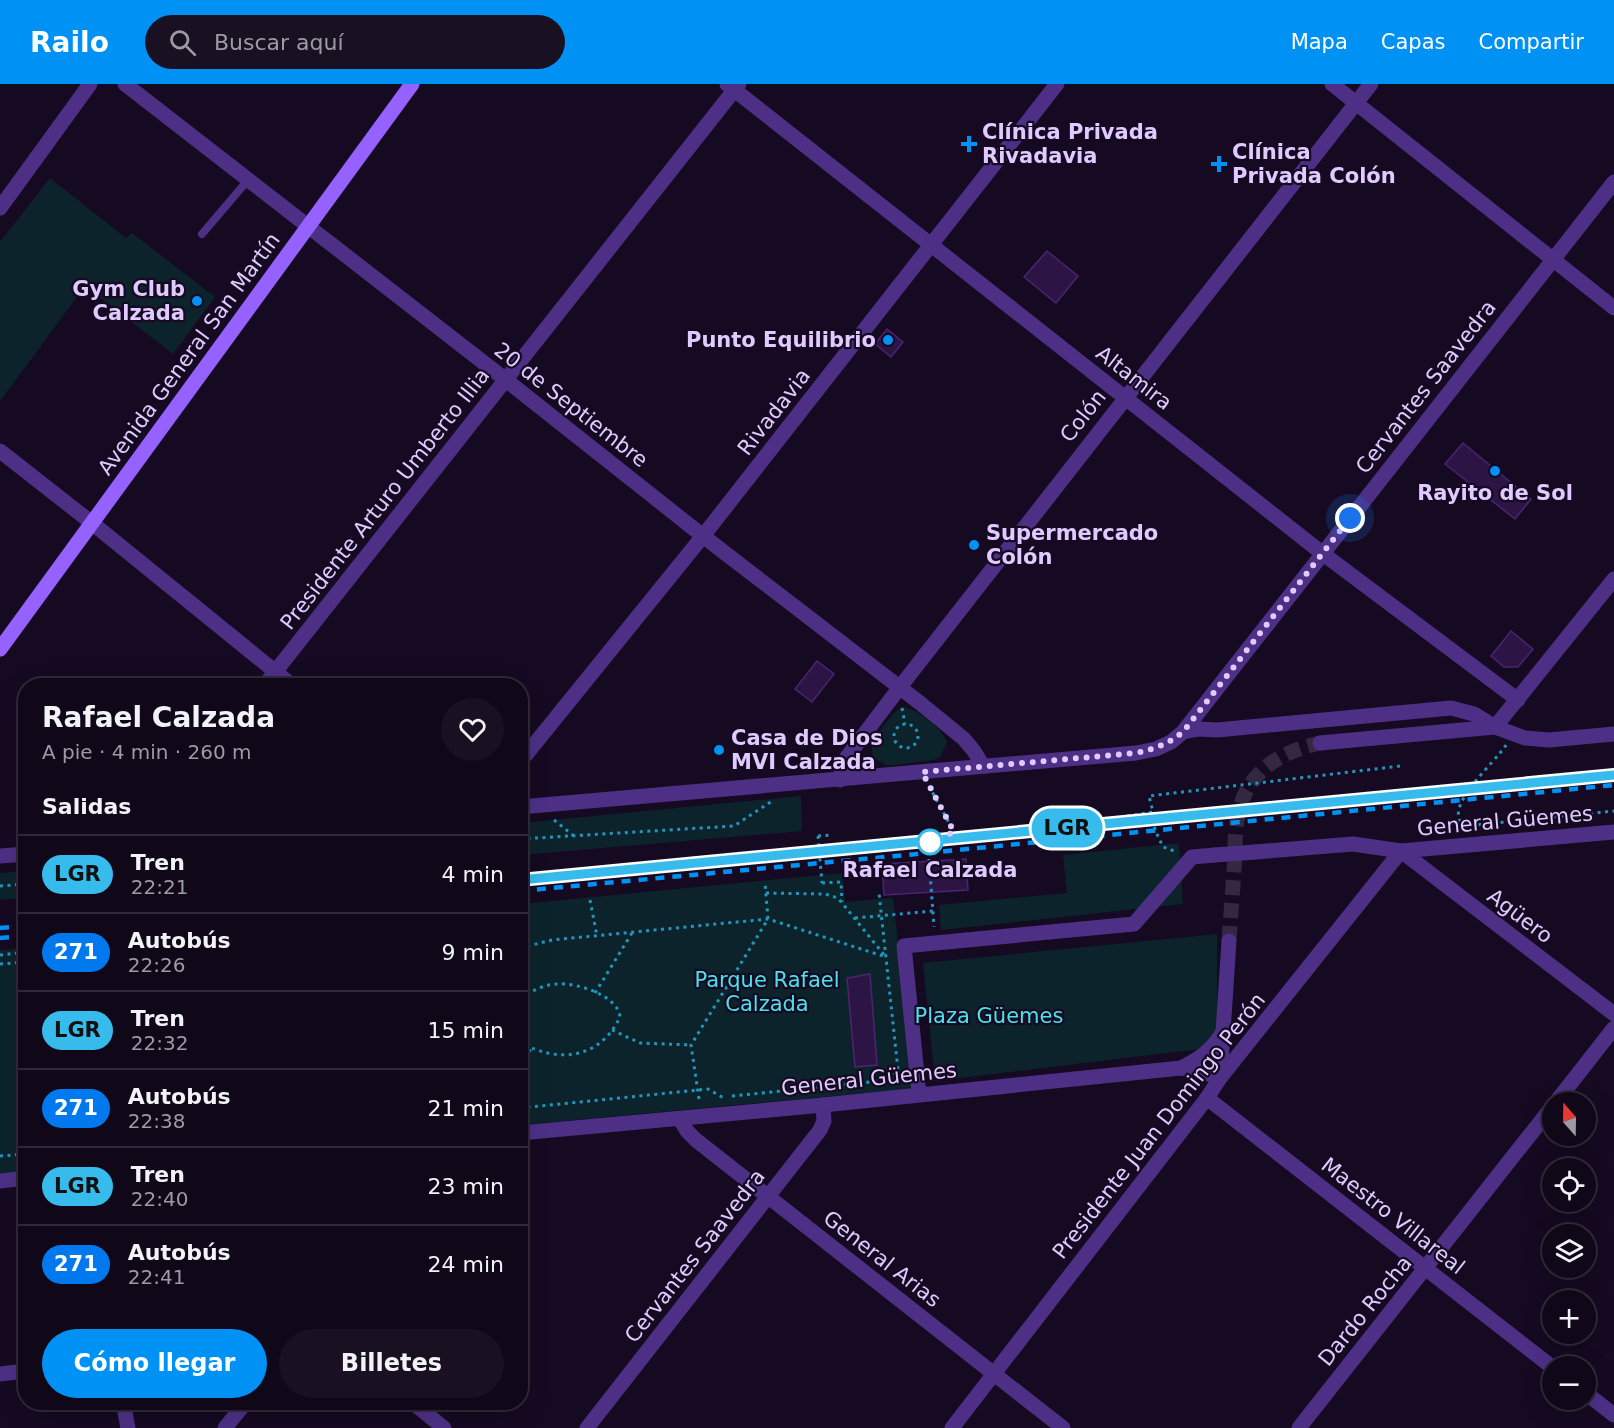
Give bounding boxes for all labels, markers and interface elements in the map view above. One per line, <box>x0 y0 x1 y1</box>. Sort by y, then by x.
search box <box>145 15 565 69</box>
text: Railo <box>30 26 109 59</box>
icon: search <box>166 26 199 59</box>
text: Buscar aquí <box>214 30 344 55</box>
text: Mapa <box>1291 30 1348 54</box>
text: Capas <box>1381 30 1445 54</box>
text: Compartir <box>1478 30 1584 54</box>
place label: Clínica Privada Rivadavia <box>982 120 1158 168</box>
marker: Clínica Privada Rivadavia <box>960 135 978 153</box>
place label: Clínica Privada Colón <box>1232 140 1396 188</box>
marker: Clínica Privada Colón <box>1210 155 1228 173</box>
street label: Avenida General San Martín <box>93 228 285 480</box>
place label: Gym Club Calzada <box>72 277 185 325</box>
marker: Gym Club Calzada <box>190 294 204 308</box>
street label: Cervantes Saavedra <box>1351 296 1501 478</box>
place label: Punto Equilibrio <box>686 328 876 352</box>
marker: Punto Equilibrio <box>881 333 895 347</box>
street label: 20 de Septiembre <box>490 338 652 472</box>
street label: Altamira <box>1092 341 1176 415</box>
street label: Presidente Arturo Umberto Illia <box>276 364 494 634</box>
street label: Rivadavia <box>733 364 815 460</box>
street label: Colón <box>1055 385 1111 447</box>
marker: Rayito de Sol <box>1488 464 1502 478</box>
place label: Rayito de Sol <box>1417 481 1573 505</box>
your location <box>1335 503 1365 533</box>
place label: Supermercado Colón <box>986 521 1158 569</box>
marker: Supermercado Colón <box>967 538 981 552</box>
button: heart <box>441 698 504 761</box>
text: Rafael Calzada <box>42 701 275 734</box>
place label: Casa de Dios MVI Calzada <box>731 726 883 774</box>
text: A pie · 4 min · 260 m <box>42 740 252 764</box>
marker: Casa de Dios MVI Calzada <box>712 743 726 757</box>
text: Salidas <box>42 794 131 819</box>
street label: General Güemes <box>1416 801 1594 841</box>
line badge: LGR <box>1032 808 1102 848</box>
text: LGR <box>1044 816 1090 840</box>
marker: Rafael Calzada <box>917 829 943 855</box>
text: Tren <box>131 850 185 875</box>
place label: Rafael Calzada <box>843 858 1017 882</box>
text: LGR <box>54 862 101 886</box>
text: 4 min <box>442 862 504 887</box>
text: 22:21 <box>131 875 188 899</box>
street label: Agüero <box>1483 884 1557 948</box>
text: Autobús <box>128 928 231 953</box>
text: 271 <box>54 940 98 964</box>
text: 9 min <box>442 940 504 965</box>
text: 22:26 <box>128 953 185 977</box>
park label: Parque Rafael Calzada <box>694 968 840 1016</box>
street label: Presidente Juan Domingo Perón <box>1048 988 1270 1264</box>
park label: Plaza Güemes <box>915 1004 1063 1028</box>
text: Tren <box>131 1006 185 1031</box>
text: LGR <box>54 1018 101 1042</box>
text: 15 min <box>428 1018 504 1043</box>
text: 22:32 <box>131 1031 188 1055</box>
street label: General Güemes <box>780 1058 958 1100</box>
text: Autobús <box>128 1084 231 1109</box>
north arrow <box>1542 1092 1596 1146</box>
map controls <box>1542 1092 1596 1410</box>
text: 271 <box>54 1096 98 1120</box>
text: 21 min <box>428 1096 504 1121</box>
text: 22:38 <box>128 1109 185 1133</box>
street label: Maestro Villareal <box>1317 1153 1469 1279</box>
button: locate <box>1542 1158 1596 1212</box>
text: Tren <box>131 1162 185 1187</box>
street label: Cervantes Saavedra <box>620 1165 770 1347</box>
text: LGR <box>54 1174 101 1198</box>
text: 23 min <box>428 1174 504 1199</box>
text: 22:40 <box>131 1187 188 1211</box>
street label: General Arias <box>819 1206 945 1312</box>
button: layers <box>1542 1224 1596 1278</box>
text: Autobús <box>128 1240 231 1265</box>
street label: Dardo Rocha <box>1313 1251 1417 1371</box>
text: 271 <box>54 1252 98 1276</box>
text: 24 min <box>428 1252 504 1277</box>
text: 22:41 <box>128 1265 185 1289</box>
button: + <box>1542 1290 1596 1344</box>
button: Cómo llegar <box>42 1329 267 1398</box>
button: Billetes <box>279 1329 504 1398</box>
button: − <box>1542 1356 1596 1410</box>

